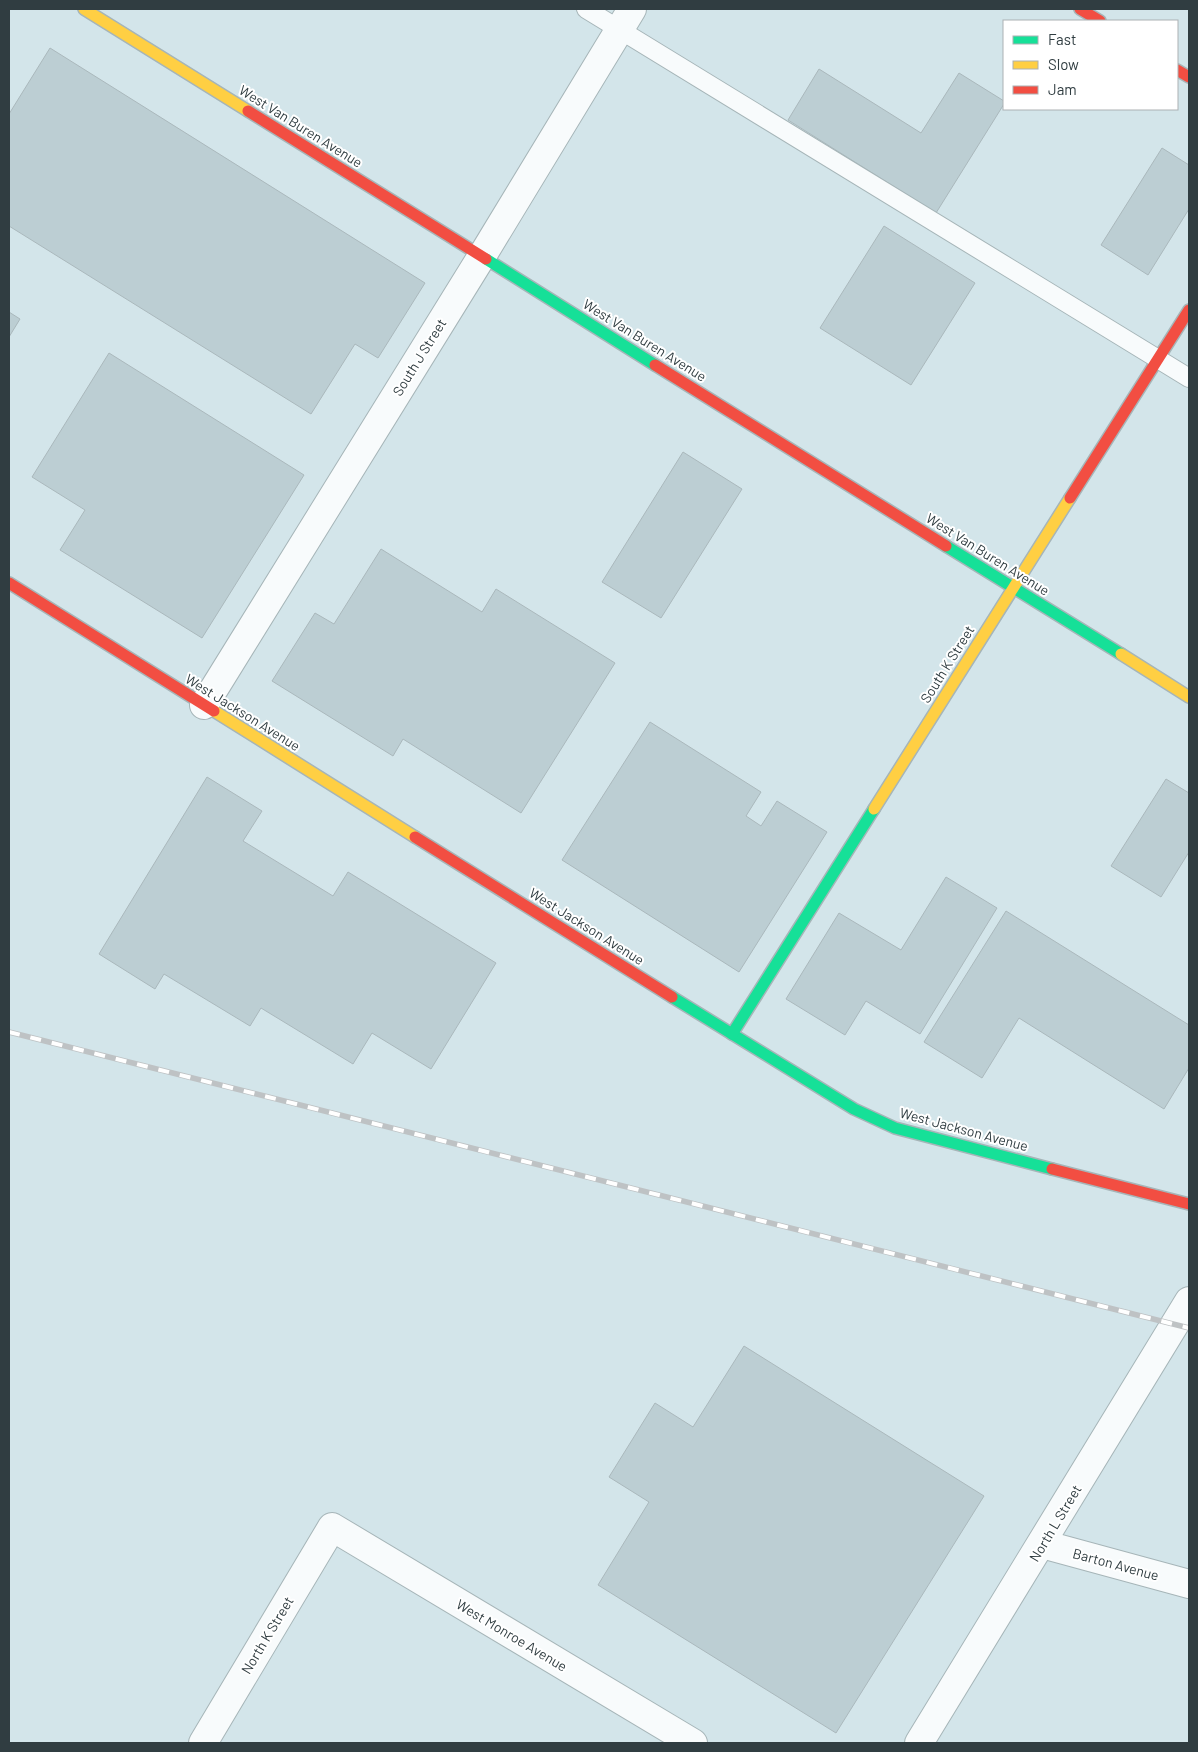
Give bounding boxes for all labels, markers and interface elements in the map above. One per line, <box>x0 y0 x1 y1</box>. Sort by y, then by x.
legend <box>1003 20 1178 110</box>
text: Fast <box>1048 30 1076 48</box>
text: Slow <box>1048 55 1079 73</box>
text: Jam <box>1048 80 1077 98</box>
street label: West Van Buren Avenue <box>236 81 366 171</box>
street label: West Van Buren Avenue <box>580 295 710 385</box>
street label: South J Street <box>389 315 449 399</box>
street label: West Van Buren Avenue <box>923 509 1053 599</box>
street label: South K Street <box>916 622 978 706</box>
street label: West Jackson Avenue <box>182 670 304 754</box>
street label: West Jackson Avenue <box>526 884 648 968</box>
street label: West Jackson Avenue <box>898 1104 1030 1154</box>
street label: North L Street <box>1025 1481 1085 1565</box>
street label: Barton Avenue <box>1071 1544 1161 1584</box>
street label: North K Street <box>237 1593 297 1677</box>
street label: West Monroe Avenue <box>454 1595 570 1675</box>

